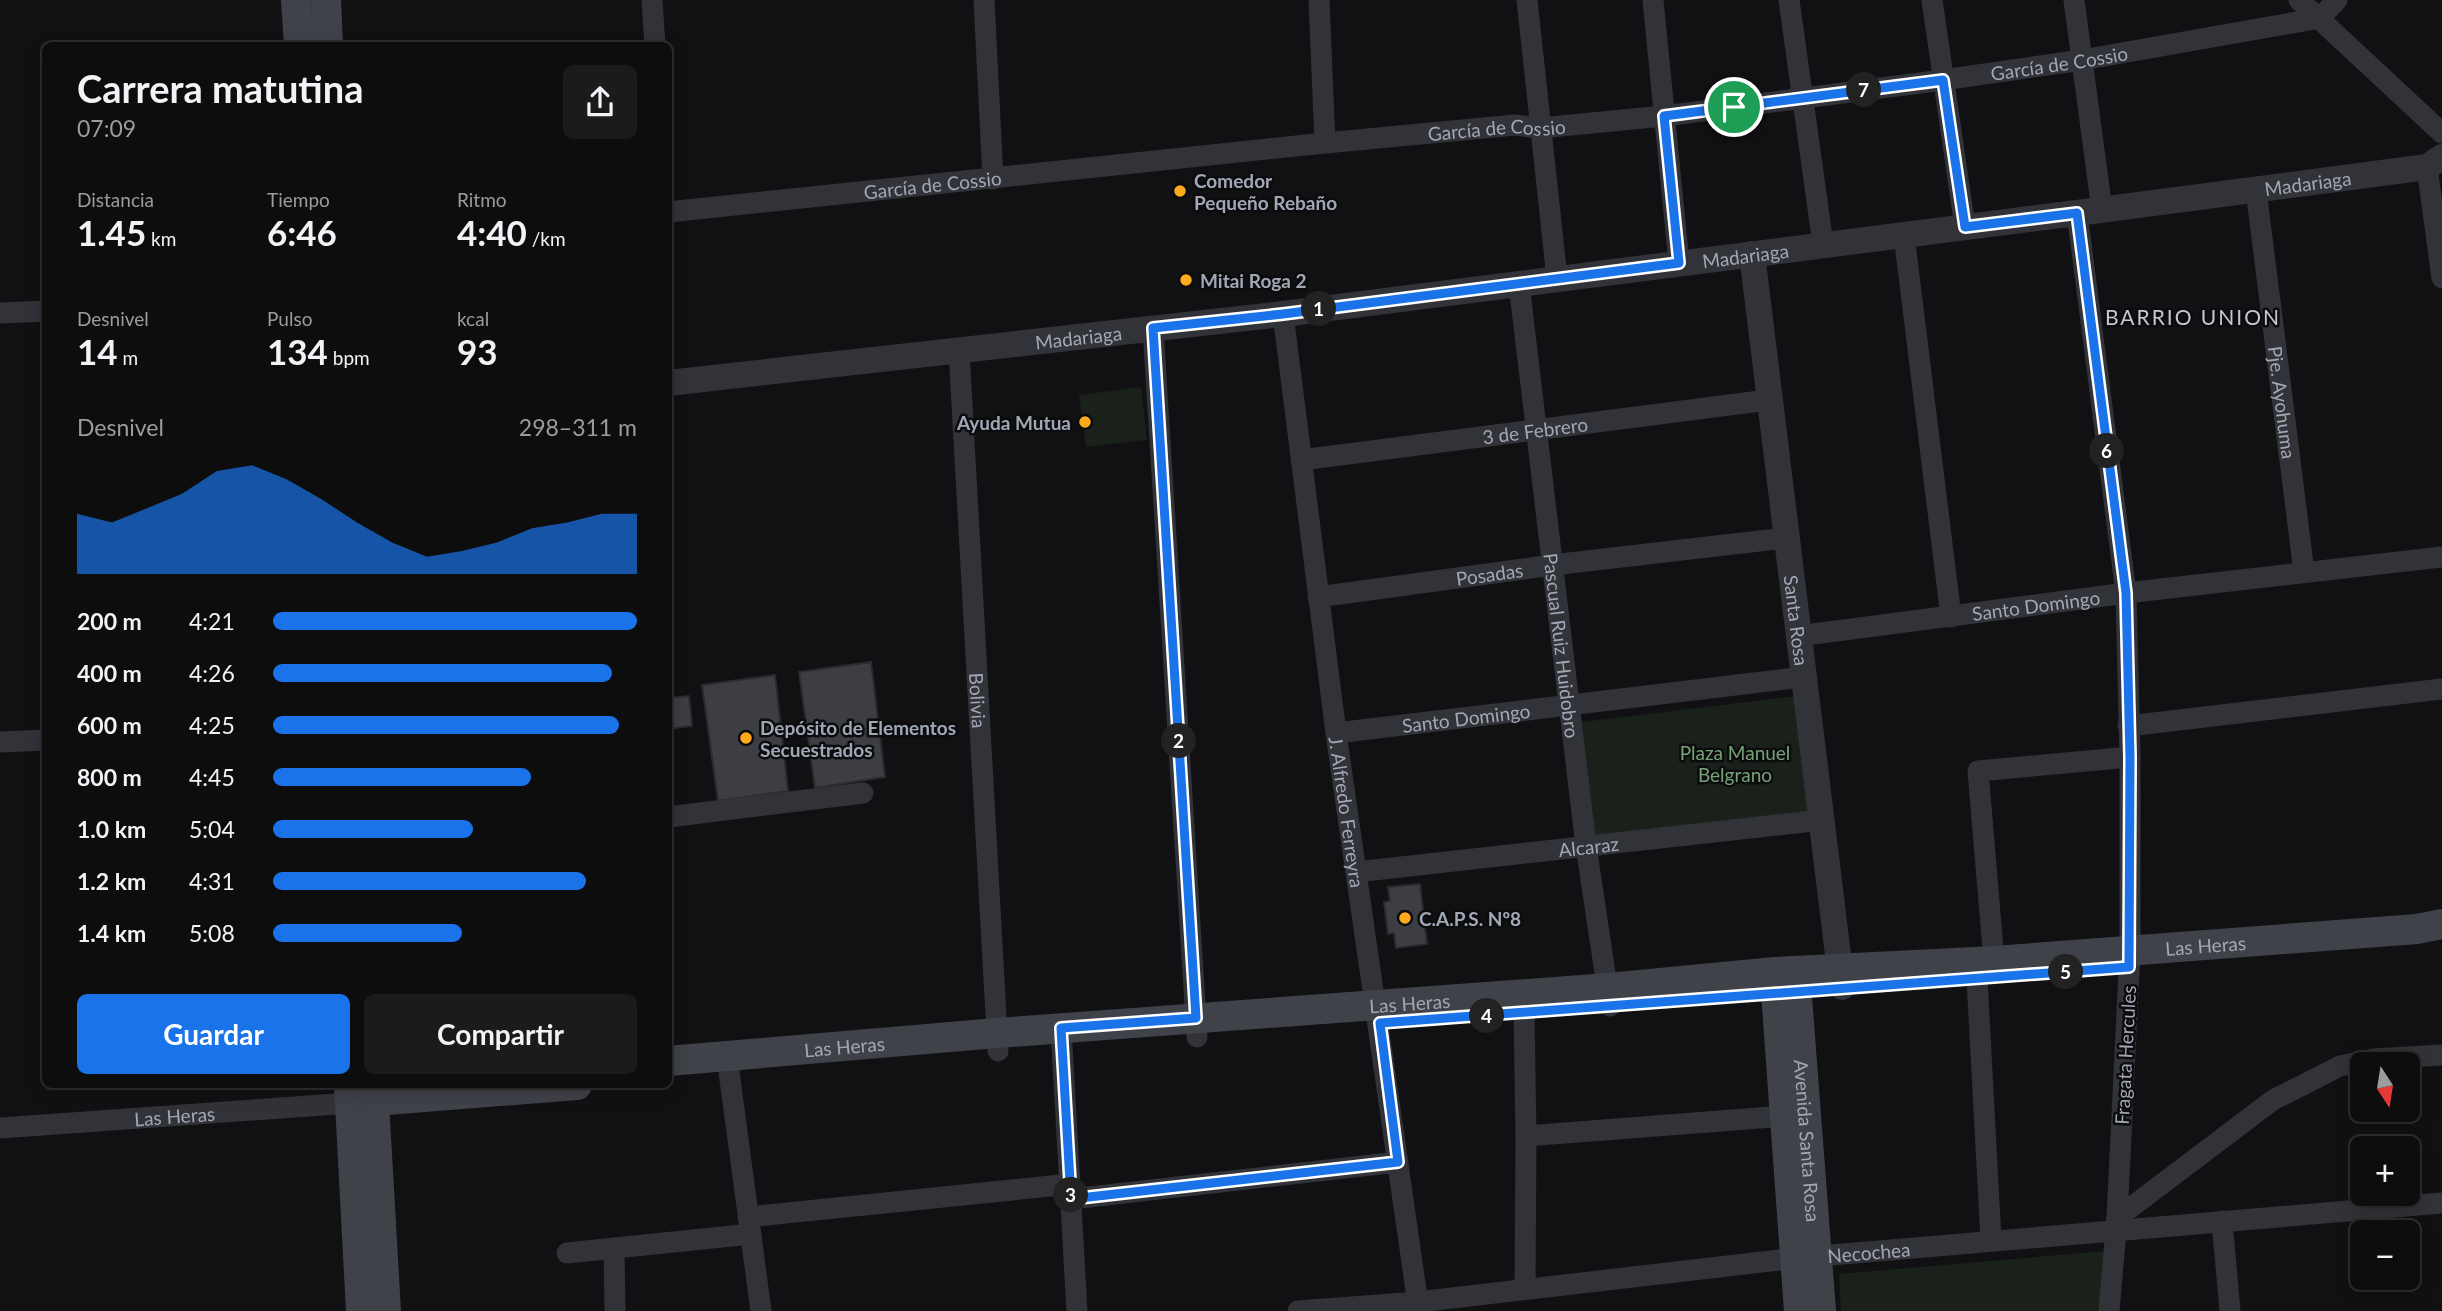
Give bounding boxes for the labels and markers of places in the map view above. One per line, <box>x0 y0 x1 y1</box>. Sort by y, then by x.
pin: 7 <box>1846 72 1882 108</box>
pin <box>1704 77 1764 137</box>
place label: Comedor Pequeño Rebaño <box>1194 169 1337 214</box>
marker: Comedor Pequeño Rebaño <box>1172 183 1188 199</box>
place label: Mitai Roga 2 <box>1200 269 1307 292</box>
marker: Mitai Roga 2 <box>1178 272 1194 288</box>
pin: 1 <box>1302 292 1336 326</box>
place label: Ayuda Mutua <box>956 411 1071 434</box>
marker: Ayuda Mutua <box>1077 414 1093 430</box>
pin: 6 <box>2090 434 2124 468</box>
place label: Depósito de Elementos Secuestrados <box>760 716 956 761</box>
pin: 2 <box>1162 724 1196 758</box>
marker: Depósito de Elementos Secuestrados <box>738 730 754 746</box>
place label: C.A.P.S. Nº8 <box>1419 907 1521 930</box>
marker: C.A.P.S. Nº8 <box>1397 910 1413 926</box>
pin: 5 <box>2048 954 2084 990</box>
pin: 4 <box>1470 998 1504 1034</box>
pin: 3 <box>1054 1178 1088 1212</box>

